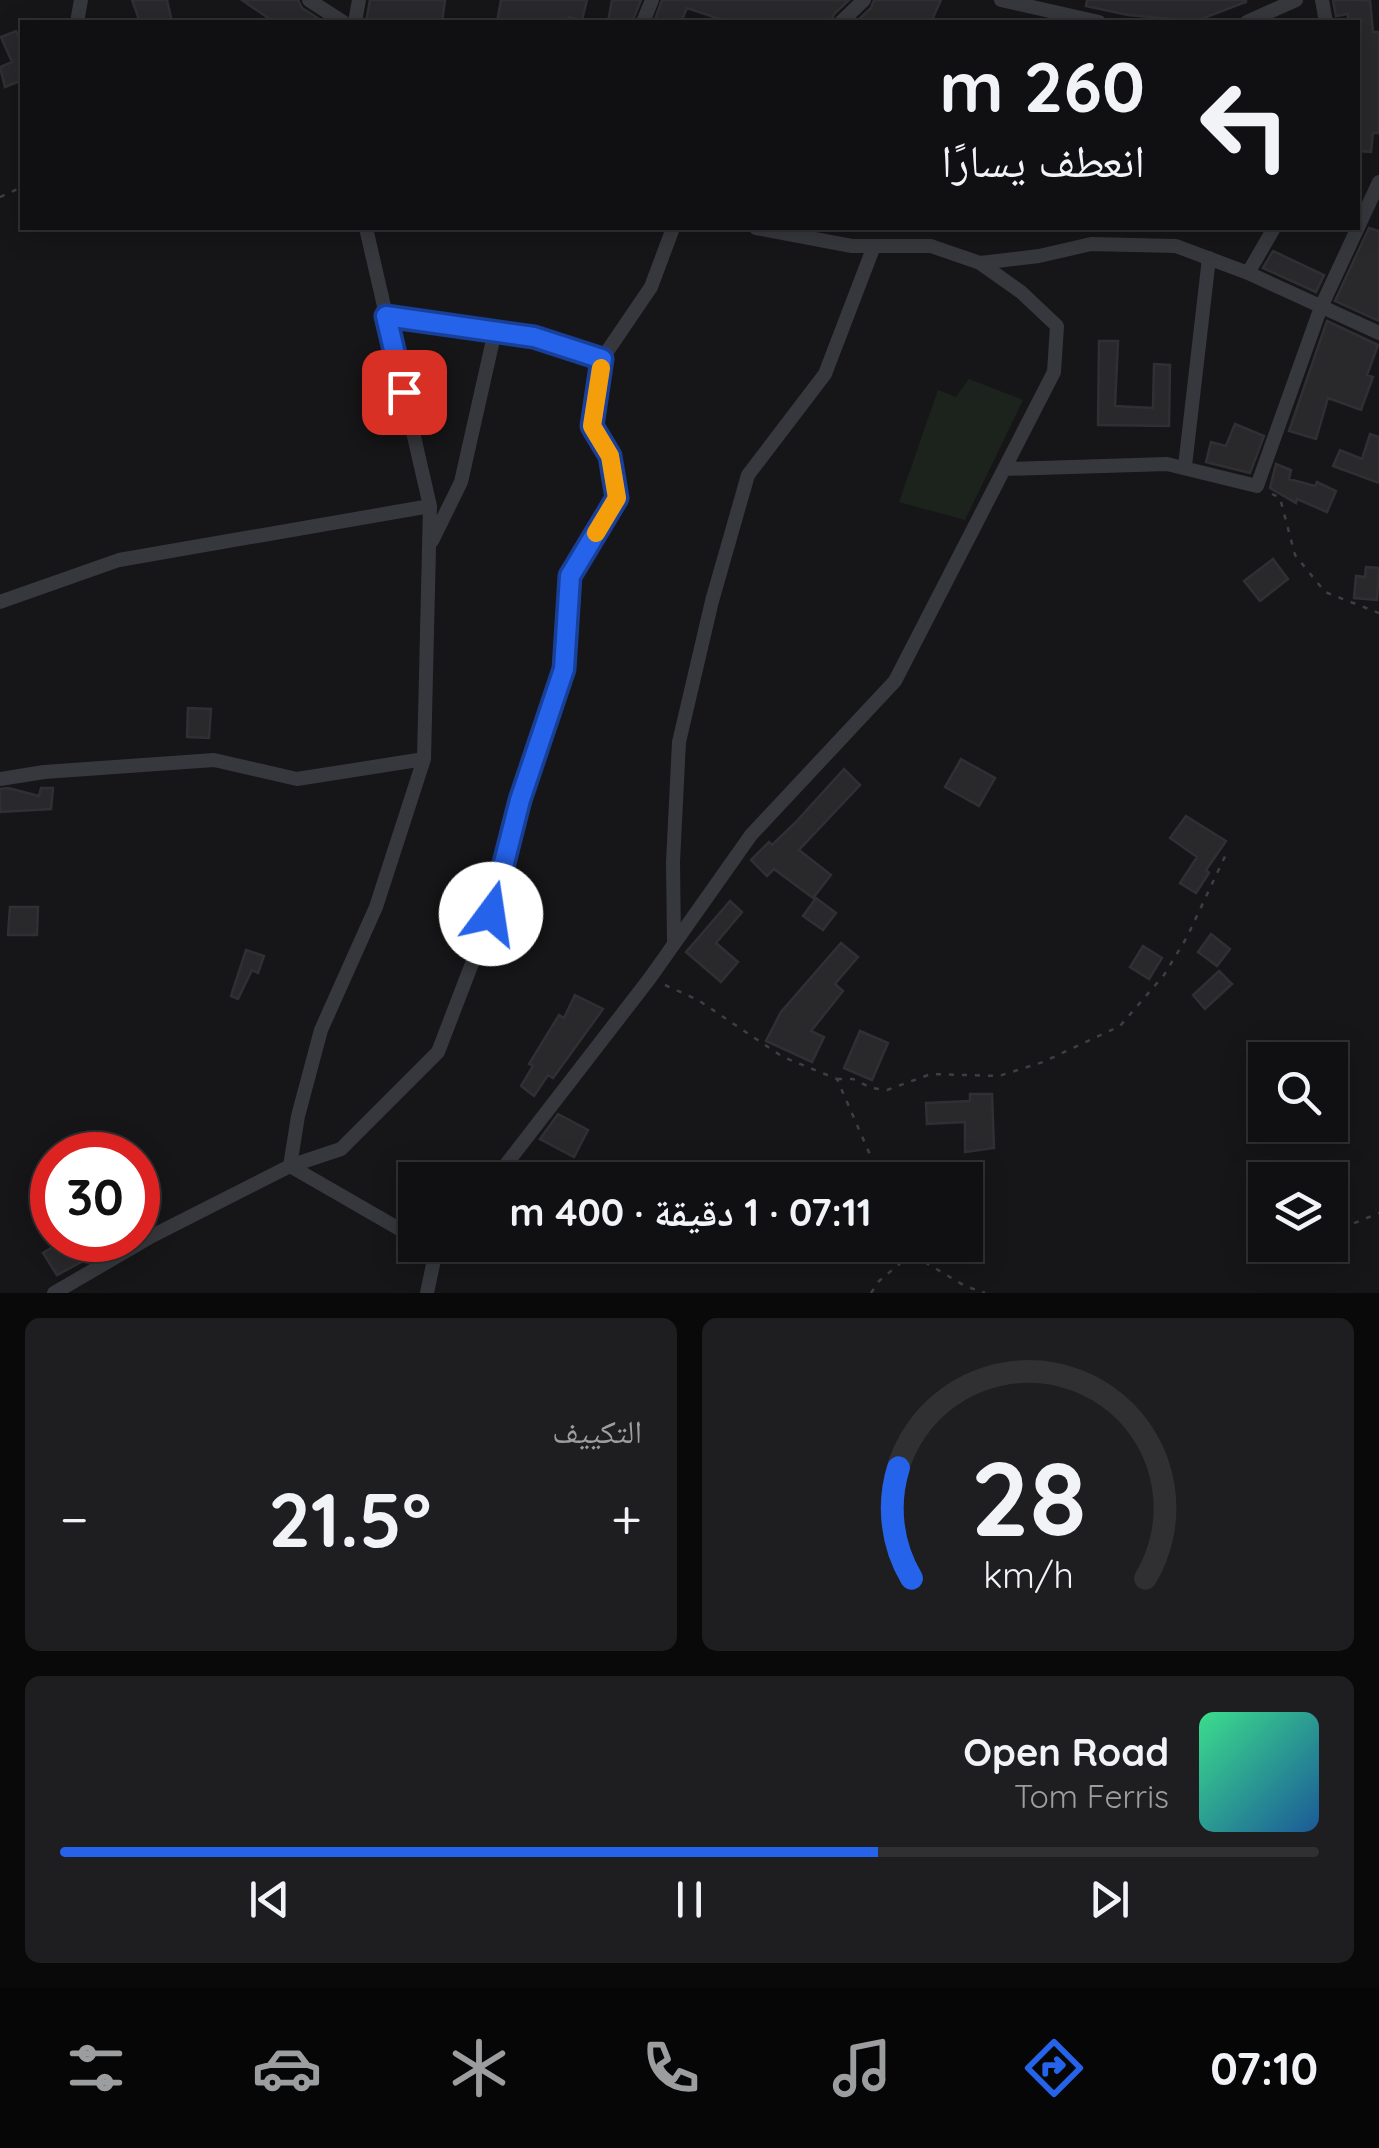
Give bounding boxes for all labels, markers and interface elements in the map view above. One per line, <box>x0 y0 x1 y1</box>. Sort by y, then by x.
text: 260 m <box>939 42 1145 130</box>
icon: left <box>1180 60 1310 190</box>
text: انعطف يسارًا <box>941 132 1145 188</box>
pin <box>362 350 447 435</box>
icon: arrive <box>377 365 432 420</box>
position arrow <box>439 862 543 966</box>
map controls <box>1248 1042 1348 1262</box>
button: search <box>1248 1042 1348 1142</box>
speed limit sign: 30 <box>30 1132 160 1262</box>
button: layers <box>1248 1162 1348 1262</box>
text: 07:11 · 1 دقيقة · 400 m <box>509 1188 872 1236</box>
text: التكييف <box>552 1411 642 1451</box>
text: 28 <box>970 1432 1086 1562</box>
text: 21.5° <box>268 1472 431 1566</box>
text: − <box>60 1484 89 1553</box>
text: + <box>611 1484 642 1553</box>
text: km/h <box>983 1552 1073 1597</box>
text: Open Road <box>963 1728 1169 1776</box>
text: Tom Ferris <box>1014 1776 1169 1816</box>
icon: previous <box>242 1872 297 1927</box>
icon: pause <box>662 1872 717 1927</box>
icon: next <box>1082 1872 1137 1927</box>
icon: filters <box>61 2033 131 2103</box>
icon: car <box>252 2033 322 2103</box>
icon: climate <box>444 2033 514 2103</box>
icon: phone <box>636 2033 706 2103</box>
icon: music <box>827 2033 897 2103</box>
icon: directions <box>1019 2033 1089 2103</box>
text: 07:10 <box>1210 2040 1318 2096</box>

